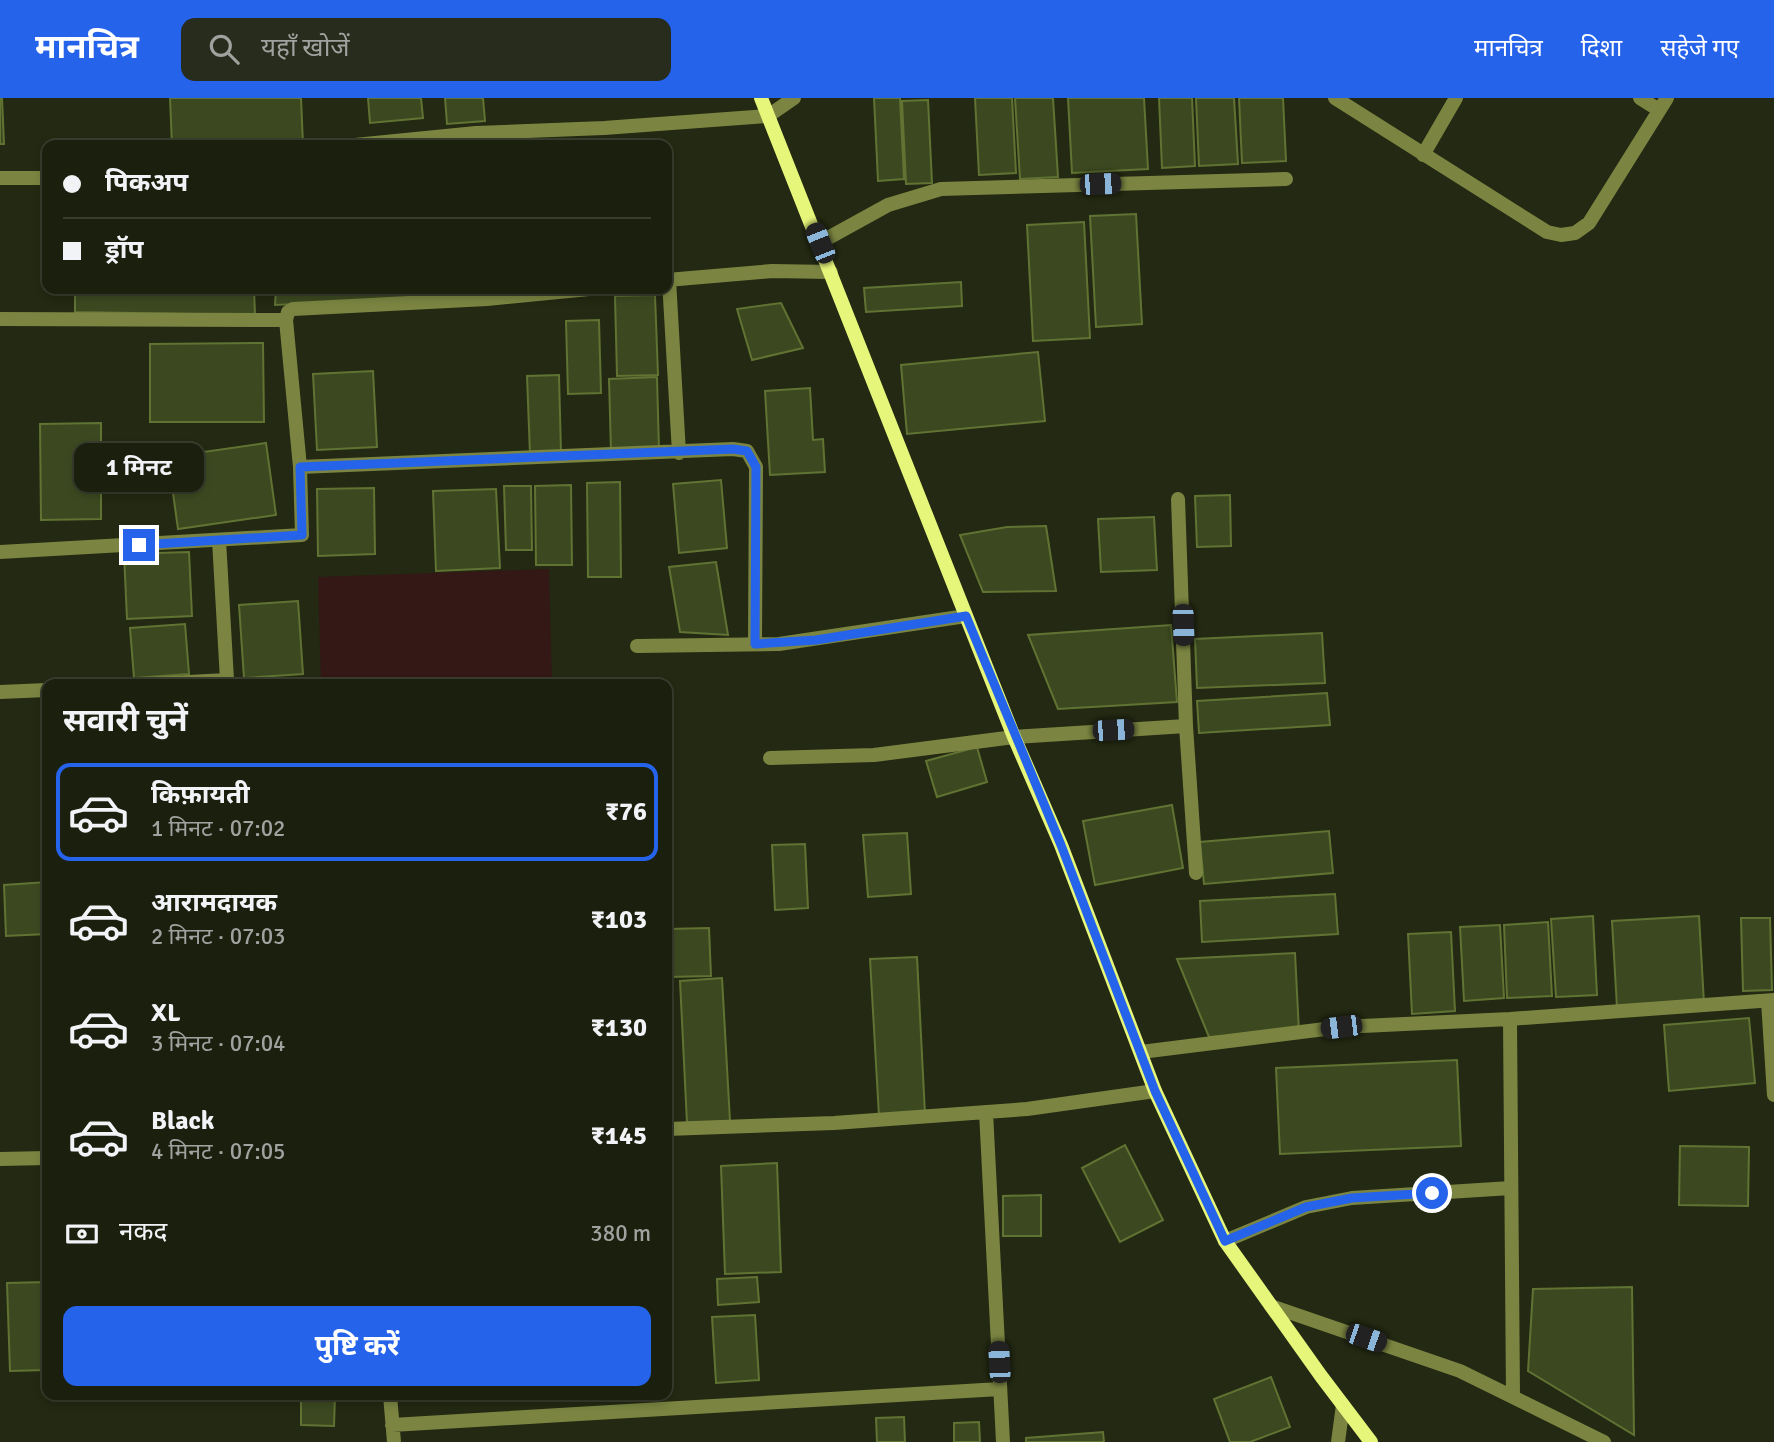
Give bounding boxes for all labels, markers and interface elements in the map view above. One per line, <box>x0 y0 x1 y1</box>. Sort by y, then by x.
search box <box>181 18 671 81</box>
text: मानचित्र <box>35 27 139 68</box>
icon: search <box>205 30 243 68</box>
text: यहाँ खोजें <box>261 32 350 64</box>
text: मानचित्र <box>1474 33 1543 63</box>
text: दिशा <box>1581 33 1622 63</box>
text: सहेजे गए <box>1660 33 1739 63</box>
text: पिकअप <box>105 167 188 199</box>
car <box>1079 173 1122 195</box>
car <box>803 220 838 266</box>
text: ड्रॉप <box>105 234 143 266</box>
callout: 1 मिनट <box>74 444 204 492</box>
text: 1 मिनट <box>106 453 172 482</box>
route end <box>123 529 155 561</box>
car <box>1172 604 1195 646</box>
text: सवारी चुनें <box>63 701 188 740</box>
car <box>1092 718 1135 742</box>
text: किफ़ायती <box>151 779 250 811</box>
icon: car <box>67 781 130 844</box>
text: ₹76 <box>605 796 647 828</box>
text: 1 मिनट · 07:02 <box>151 814 286 843</box>
text: आरामदायक <box>151 887 277 919</box>
icon: car <box>67 889 130 952</box>
text: ₹103 <box>591 904 647 936</box>
text: 2 मिनट · 07:03 <box>151 922 286 951</box>
icon: car <box>67 997 130 1060</box>
text: XL <box>151 997 181 1029</box>
text: ₹130 <box>591 1012 647 1044</box>
car <box>1319 1014 1364 1040</box>
text: 3 मिनट · 07:04 <box>151 1029 286 1058</box>
icon: car <box>67 1105 130 1168</box>
text: Black <box>151 1105 214 1137</box>
text: ₹145 <box>591 1120 647 1152</box>
text: 4 मिनट · 07:05 <box>151 1137 286 1166</box>
route start <box>1416 1177 1448 1209</box>
icon: cash <box>63 1215 101 1253</box>
text: नकद <box>119 1216 167 1248</box>
text: 380 m <box>590 1219 651 1248</box>
button: पुष्टि करें <box>63 1306 651 1386</box>
car <box>1343 1321 1390 1355</box>
car <box>988 1340 1011 1384</box>

